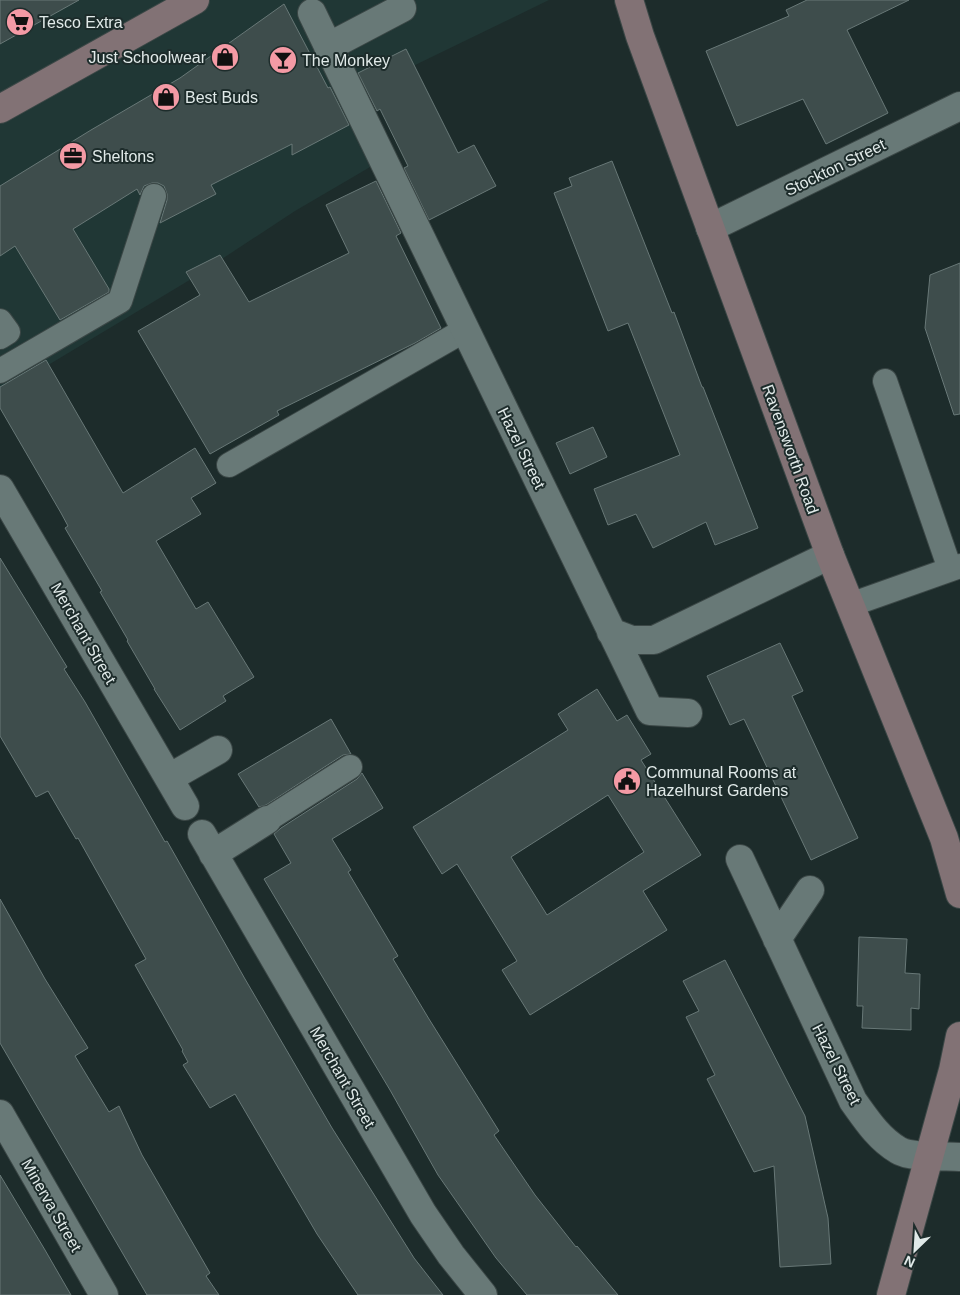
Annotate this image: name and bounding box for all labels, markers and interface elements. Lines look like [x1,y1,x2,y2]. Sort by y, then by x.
supermarket icon: Tesco Extra [5,7,35,37]
place label: Tesco Extra [39,14,123,31]
shop icon: Just Schoolwear [210,42,240,72]
bar icon: The Monkey [268,45,298,75]
place label: Just Schoolwear [89,49,207,66]
place label: The Monkey [302,52,390,69]
shop icon: Best Buds [151,82,181,112]
place label: Best Buds [185,89,258,106]
street label: Stockton Street [782,136,889,199]
office icon: Sheltons [58,141,88,171]
place label: Sheltons [92,148,154,165]
street label: Ravensworth Road [759,382,822,516]
street label: Hazel Street [495,405,549,492]
street label: Merchant Street [48,580,120,687]
place label: Communal Rooms at Hazelhurst Gardens [646,764,797,799]
public building icon: Communal Rooms at Hazelhurst Gardens [612,766,642,796]
street label: Hazel Street [809,1021,864,1108]
street label: Merchant Street [307,1024,379,1131]
street label: Minerva Street [18,1156,85,1255]
north arrow [890,1225,940,1275]
text: N [902,1252,917,1271]

